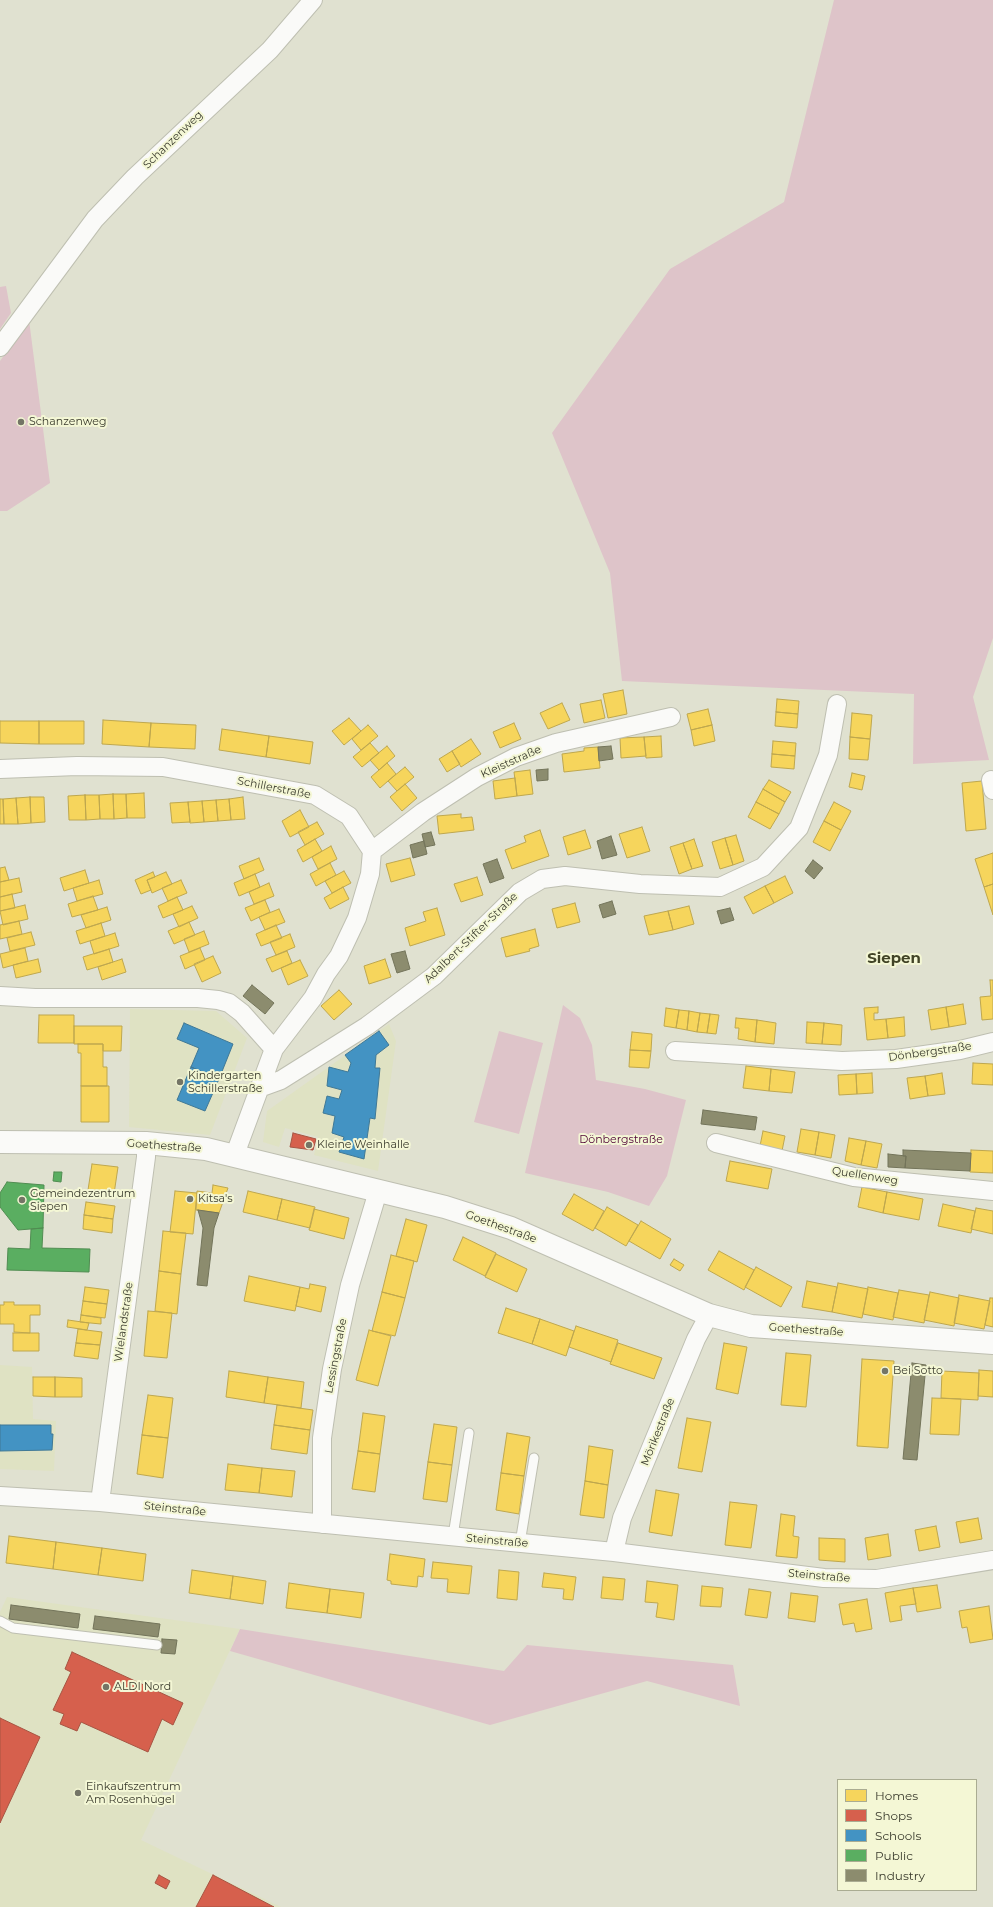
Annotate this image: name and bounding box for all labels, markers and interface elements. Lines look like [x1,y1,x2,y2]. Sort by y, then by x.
street label: Schanzenweg [141,108,205,172]
place label: Schanzenweg [29,415,106,429]
marker: Schanzenweg [16,417,26,427]
street label: Kleiststraße [479,743,543,781]
street label: Schillerstraße [236,774,312,802]
street label: Adalbert-Stifter-Straße [422,890,520,986]
district label: Siepen [867,950,921,968]
street label: Dönbergstraße [888,1040,972,1064]
place label: Kindergarten Schillerstraße [188,1069,262,1095]
marker: Kindergarten Schillerstraße [175,1077,185,1087]
park label: Dönbergstraße [579,1133,663,1147]
street label: Goethestraße [126,1137,202,1155]
place label: Kleine Weinhalle [317,1138,409,1152]
marker: Kleine Weinhalle [304,1140,314,1150]
street label: Quellenweg [831,1164,899,1188]
place label: Gemeindezentrum Siepen [30,1187,135,1213]
place label: Kitsa's [198,1192,233,1206]
marker: Kitsa's [185,1194,195,1204]
marker: Gemeindezentrum Siepen [17,1195,27,1205]
street label: Goethestraße [464,1208,538,1246]
street label: Wielandstraße [112,1281,136,1363]
street label: Lessingstraße [322,1317,350,1395]
street label: Goethestraße [768,1321,844,1339]
place label: Bei Sotto [893,1364,943,1378]
marker: Bei Sotto [880,1366,890,1376]
street label: Mörikestraße [638,1396,678,1468]
street label: Steinstraße [143,1499,207,1519]
street label: Steinstraße [465,1532,529,1550]
street label: Steinstraße [787,1567,851,1585]
place label: ALDI Nord [114,1680,171,1694]
marker: ALDI Nord [101,1682,111,1692]
legend [837,1779,977,1891]
place label: Einkaufszentrum Am Rosenhügel [86,1780,181,1806]
marker: Einkaufszentrum Am Rosenhügel [73,1788,83,1798]
text: Homes [875,1788,918,1803]
text: Shops [875,1808,912,1823]
text: Schools [875,1828,921,1843]
text: Public [875,1848,913,1863]
text: Industry [875,1868,925,1883]

